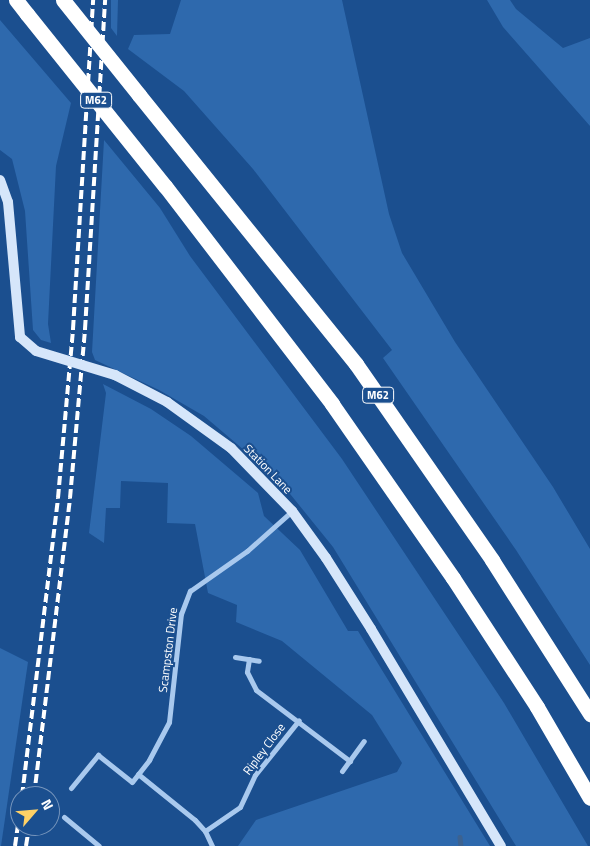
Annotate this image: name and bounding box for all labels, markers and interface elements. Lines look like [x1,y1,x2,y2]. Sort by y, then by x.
road number: M62 [80,92,112,108]
road number: M62 [362,386,394,404]
street label: Station Lane [241,441,295,497]
street label: Scampston Drive [156,607,180,693]
street label: Ripley Close [240,720,288,778]
north arrow [10,786,60,836]
text: N [36,795,59,813]

